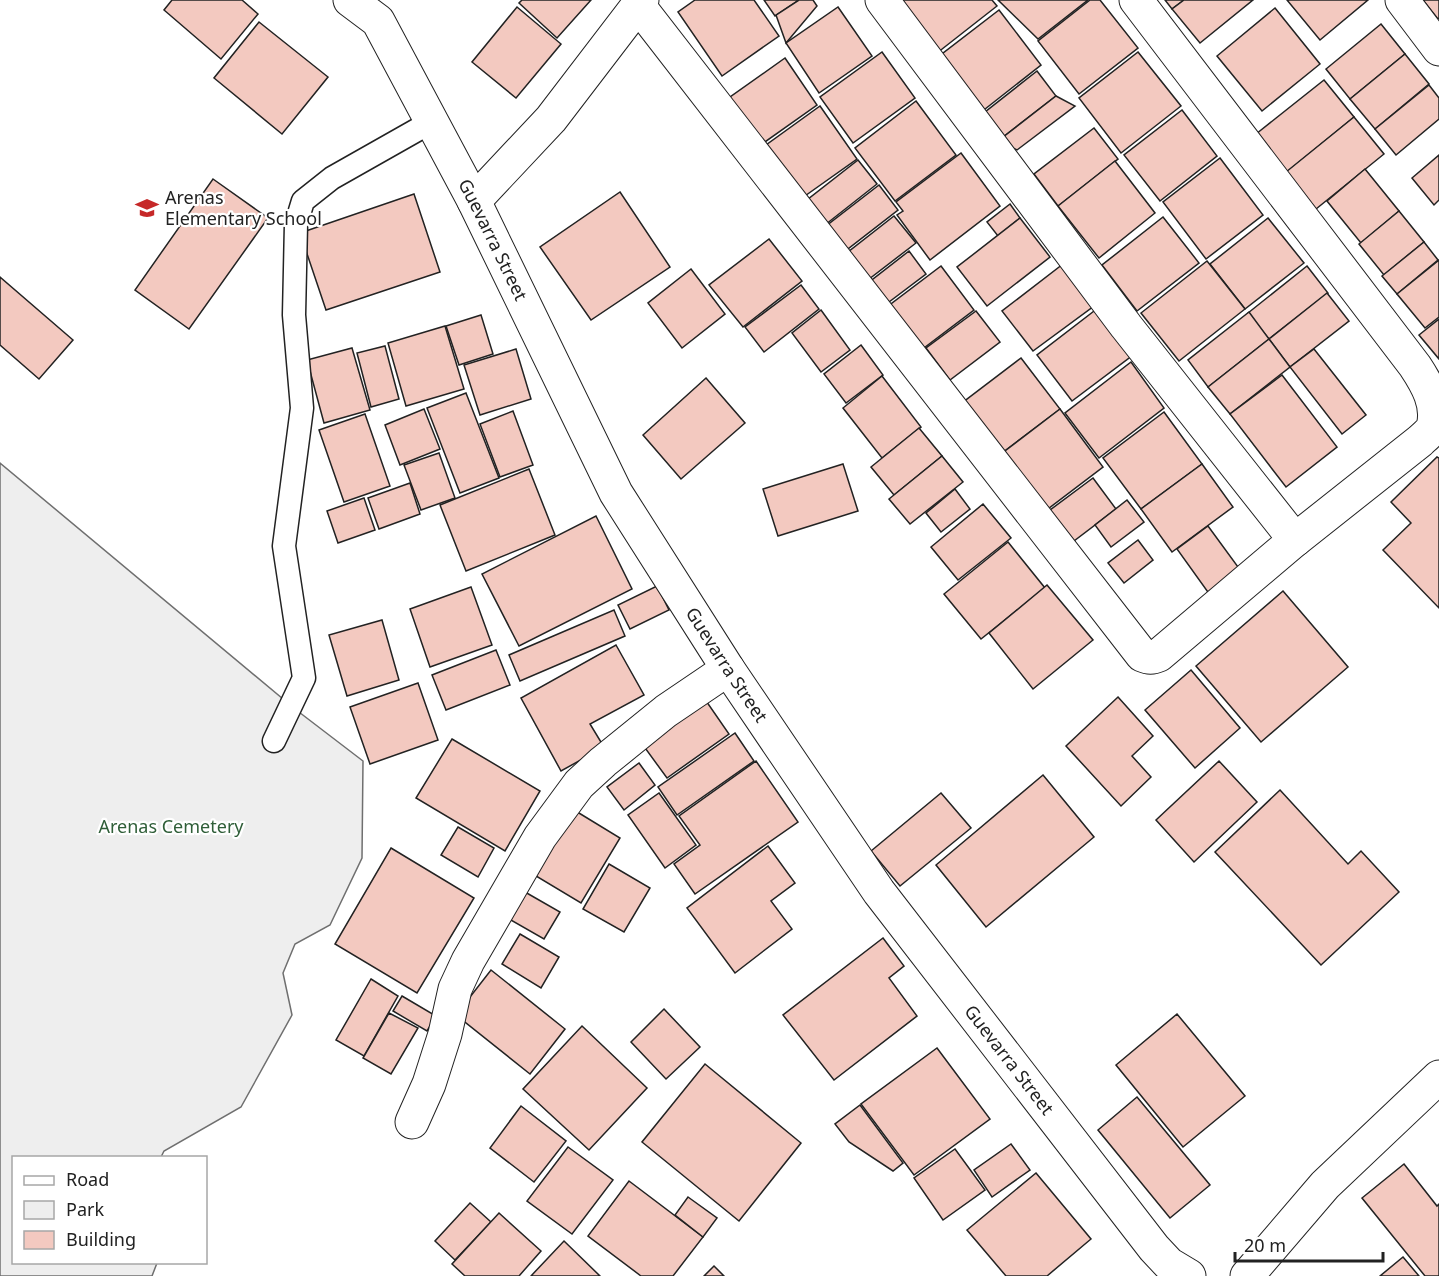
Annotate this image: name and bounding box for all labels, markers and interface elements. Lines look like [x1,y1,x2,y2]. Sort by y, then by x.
street label: Guevarra Street [453,174,534,305]
place label: Arenas Elementary School [165,185,322,230]
school or university icon: Arenas Elementary School [134,195,160,221]
street label: Guevarra Street [681,602,774,727]
park label: Arenas Cemetery [98,814,244,838]
street label: Guevarra Street [960,1000,1060,1120]
legend [12,1156,207,1264]
text: Road [66,1167,109,1191]
text: Park [66,1197,104,1221]
scale bar [1235,1225,1384,1263]
text: Building [66,1227,136,1251]
text: 20 m [1244,1233,1286,1257]

